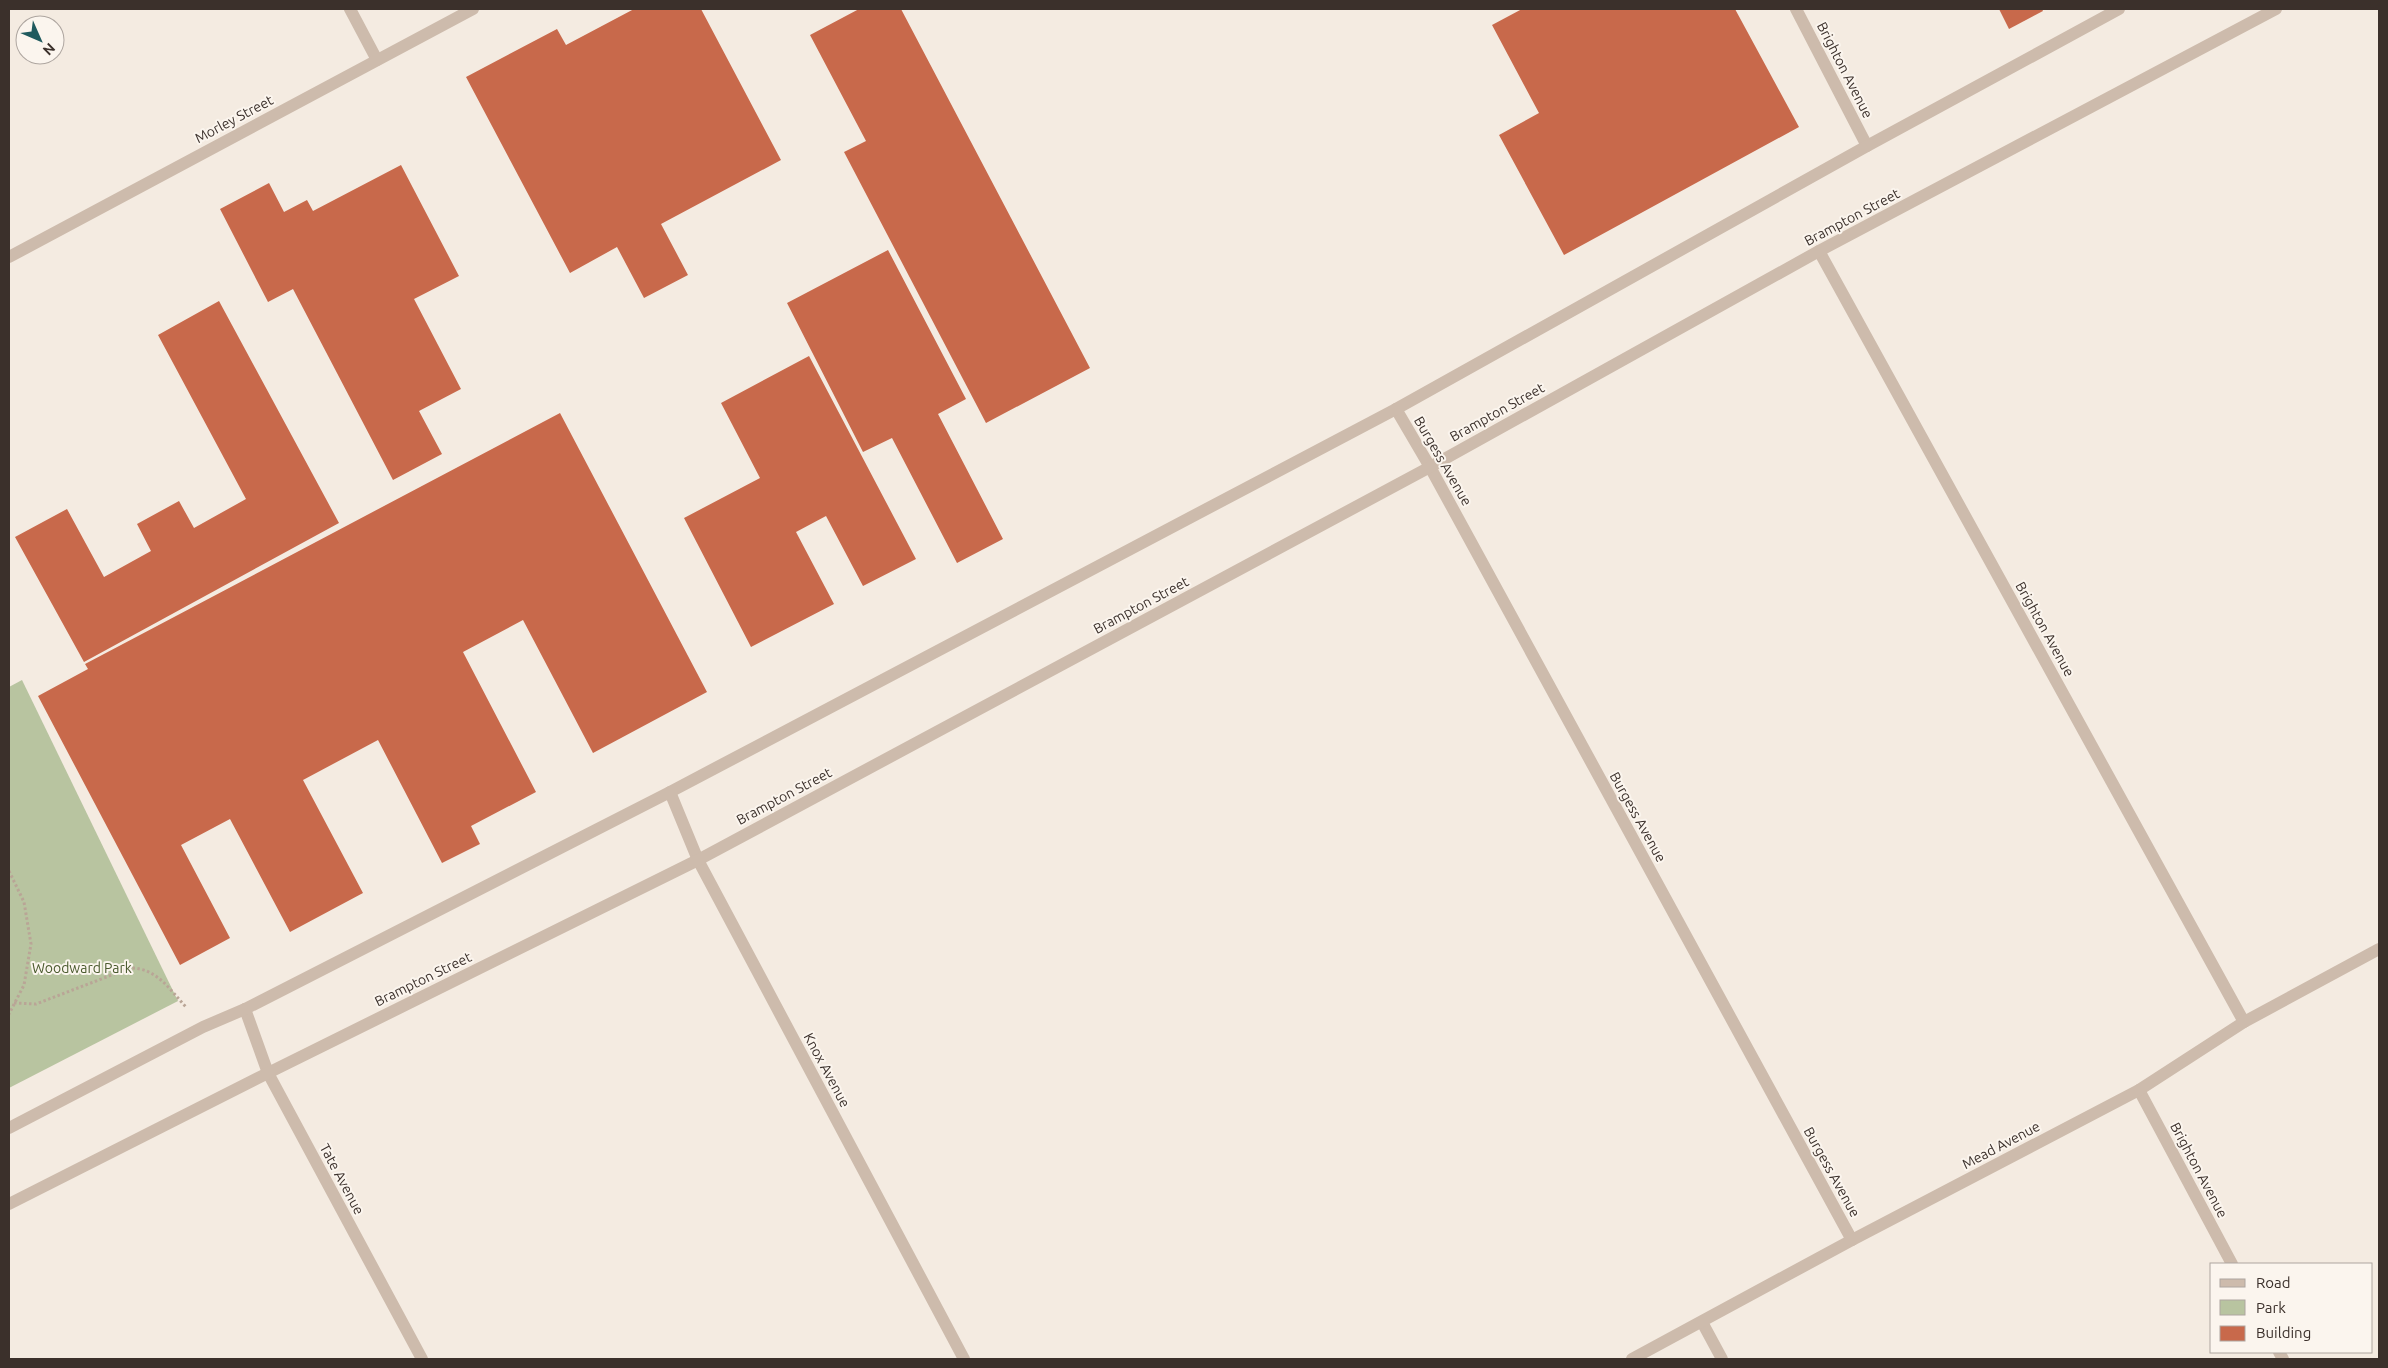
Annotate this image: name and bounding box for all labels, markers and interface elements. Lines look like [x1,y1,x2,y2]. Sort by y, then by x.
north arrow [15,15,65,65]
street label: Brighton Avenue [1814,19,1876,121]
text: N [40,40,59,59]
street label: Morley Street [192,91,276,146]
street label: Brampton Street [1802,185,1903,249]
street label: Brampton Street [1447,379,1547,445]
street label: Burgess Avenue [1411,413,1475,509]
street label: Brampton Street [1091,573,1192,637]
street label: Brighton Avenue [2012,579,2078,679]
street label: Brampton Street [734,764,835,828]
street label: Burgess Avenue [1607,769,1669,865]
street label: Brampton Street [372,948,474,1009]
park label: Woodward Park [32,960,132,976]
street label: Knox Avenue [801,1030,853,1110]
street label: Mead Avenue [1959,1118,2043,1172]
street label: Brighton Avenue [2167,1120,2231,1220]
street label: Burgess Avenue [1801,1124,1863,1220]
street label: Tate Avenue [317,1141,367,1217]
legend [2210,1263,2373,1353]
text: Road [2256,1274,2291,1291]
text: Park [2256,1299,2286,1316]
text: Building [2256,1324,2311,1341]

